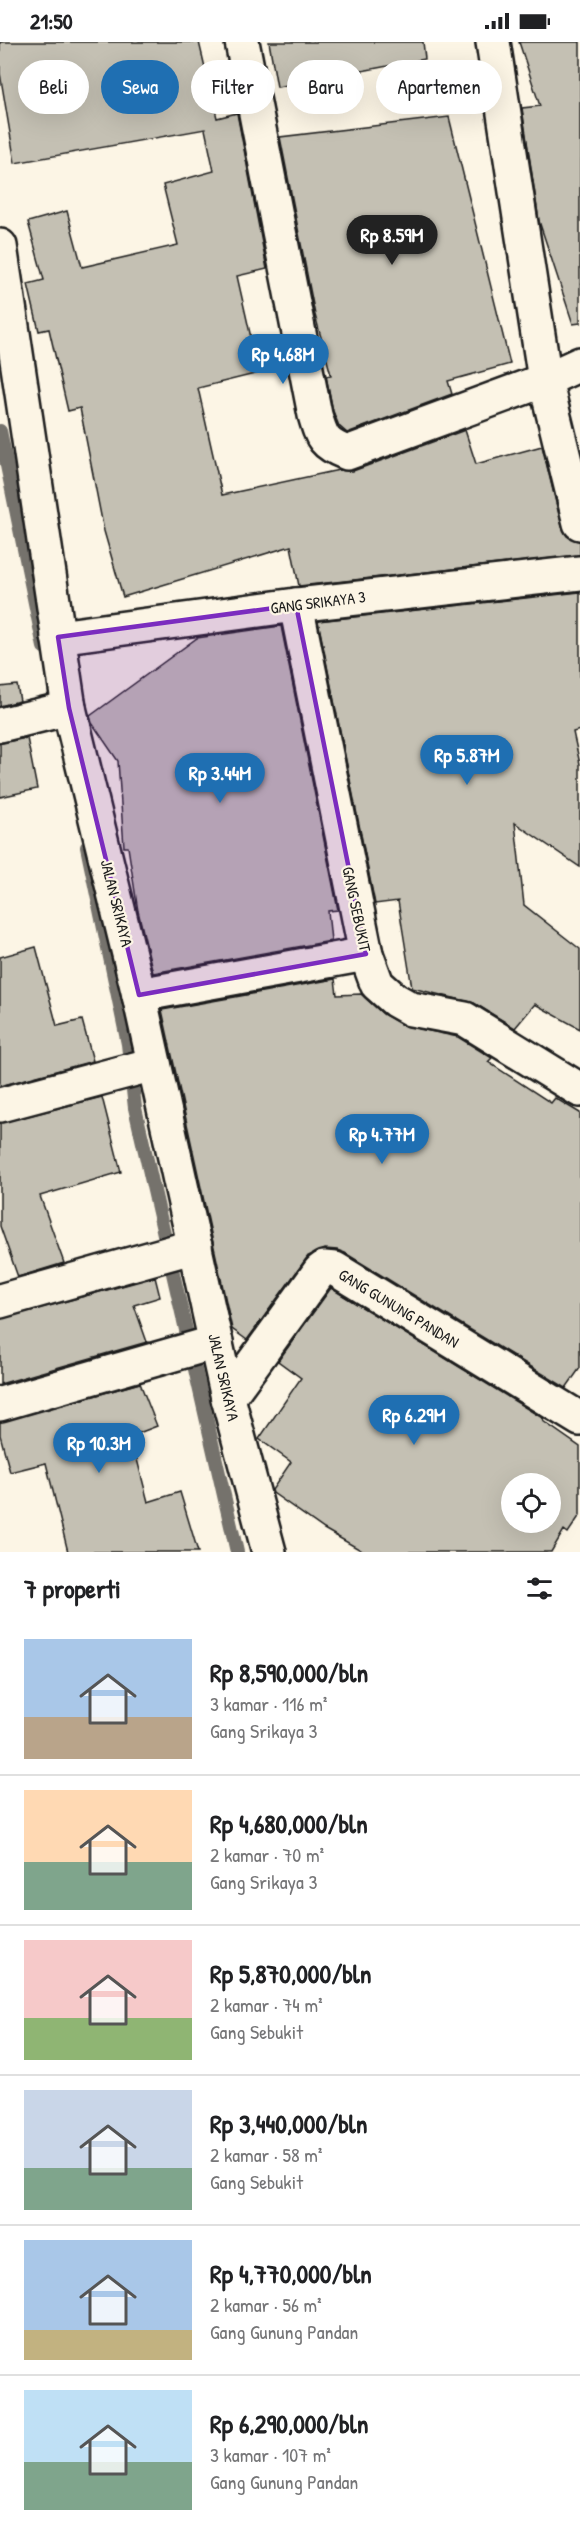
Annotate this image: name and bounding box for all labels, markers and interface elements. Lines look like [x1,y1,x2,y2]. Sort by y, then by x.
text: 21:50 [30,6,73,36]
chip: Beli [18,60,89,114]
chip: Sewa [101,60,179,114]
chip: Filter [191,60,275,114]
chip: Baru [287,60,364,114]
chip: Apartemen [376,60,502,114]
pin: Rp 8.59M [330,215,454,266]
text: Rp 8.59M [361,221,423,248]
pin: Rp 4.68M [221,334,345,385]
text: Rp 4.68M [252,340,314,367]
street label: GANG SRIKAYA 3 [269,585,367,619]
pin: Rp 5.87M [405,735,529,786]
text: Rp 5.87M [434,741,500,768]
pin: Rp 3.44M [158,753,282,804]
text: Rp 3.44M [189,759,251,786]
street label: JALAN SRIKAYA [96,857,138,949]
street label: GANG SEBUKIT [337,864,377,954]
pin: Rp 4.77M [320,1114,444,1165]
text: Rp 4.77M [349,1120,415,1147]
street label: GANG GUNUNG PANDAN [335,1263,463,1353]
street label: JALAN SRIKAYA [203,1331,245,1423]
pin: Rp 6.29M [352,1395,476,1446]
text: Rp 6.29M [382,1401,446,1428]
pin: Rp 10.3M [37,1423,161,1474]
text: Rp 10.3M [67,1429,131,1456]
map controls [501,1473,561,1533]
button: locate [501,1473,561,1533]
text: 7 properti [24,1571,121,1606]
icon: filters [523,1572,556,1605]
text: Rp 8,590,000/bln [210,1655,368,1690]
icon: home [72,1663,144,1735]
text: 3 kamar · 116 m² [210,1690,327,1717]
text: Gang Srikaya 3 [210,1717,317,1744]
text: Rp 4,680,000/bln [210,1806,368,1841]
icon: home [72,1814,144,1886]
text: 2 kamar · 70 m² [210,1841,324,1868]
text: Gang Srikaya 3 [210,1868,317,1895]
text: Rp 5,870,000/bln [210,1956,372,1991]
icon: home [72,1964,144,2036]
text: 2 kamar · 74 m² [210,1991,323,2018]
text: Gang Sebukit [210,2018,303,2045]
text: Rp 3,440,000/bln [210,2106,368,2141]
icon: home [72,2114,144,2186]
text: 2 kamar · 58 m² [210,2141,322,2168]
text: Gang Sebukit [210,2168,303,2195]
text: Rp 4,770,000/bln [210,2256,372,2291]
icon: home [72,2264,144,2336]
text: 2 kamar · 56 m² [210,2291,322,2318]
text: Gang Gunung Pandan [210,2318,358,2345]
text: Rp 6,290,000/bln [210,2406,368,2441]
icon: home [72,2414,144,2486]
text: 3 kamar · 107 m² [210,2441,331,2468]
text: Gang Gunung Pandan [210,2468,358,2495]

